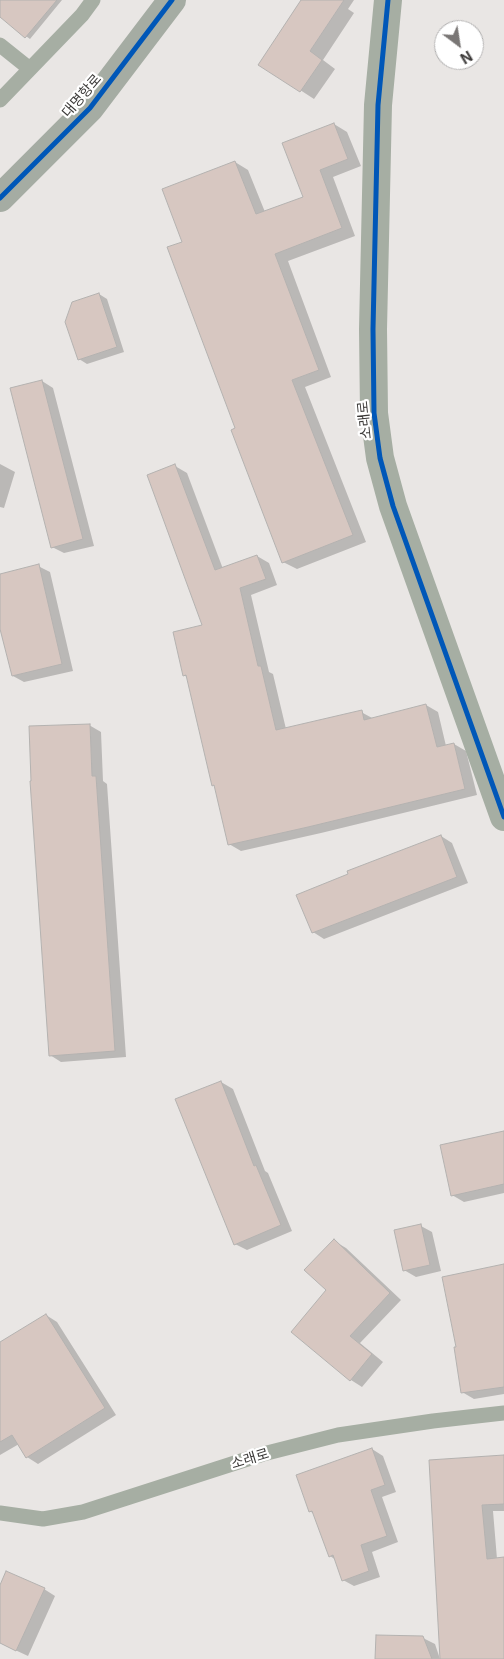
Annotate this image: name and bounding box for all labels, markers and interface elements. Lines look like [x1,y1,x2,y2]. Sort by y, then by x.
north arrow [434,20,484,70]
text: N [458,47,475,67]
street label: 대명항로 [59,71,105,121]
street label: 소래로 [355,400,375,440]
street label: 소래로 [229,1445,271,1473]

